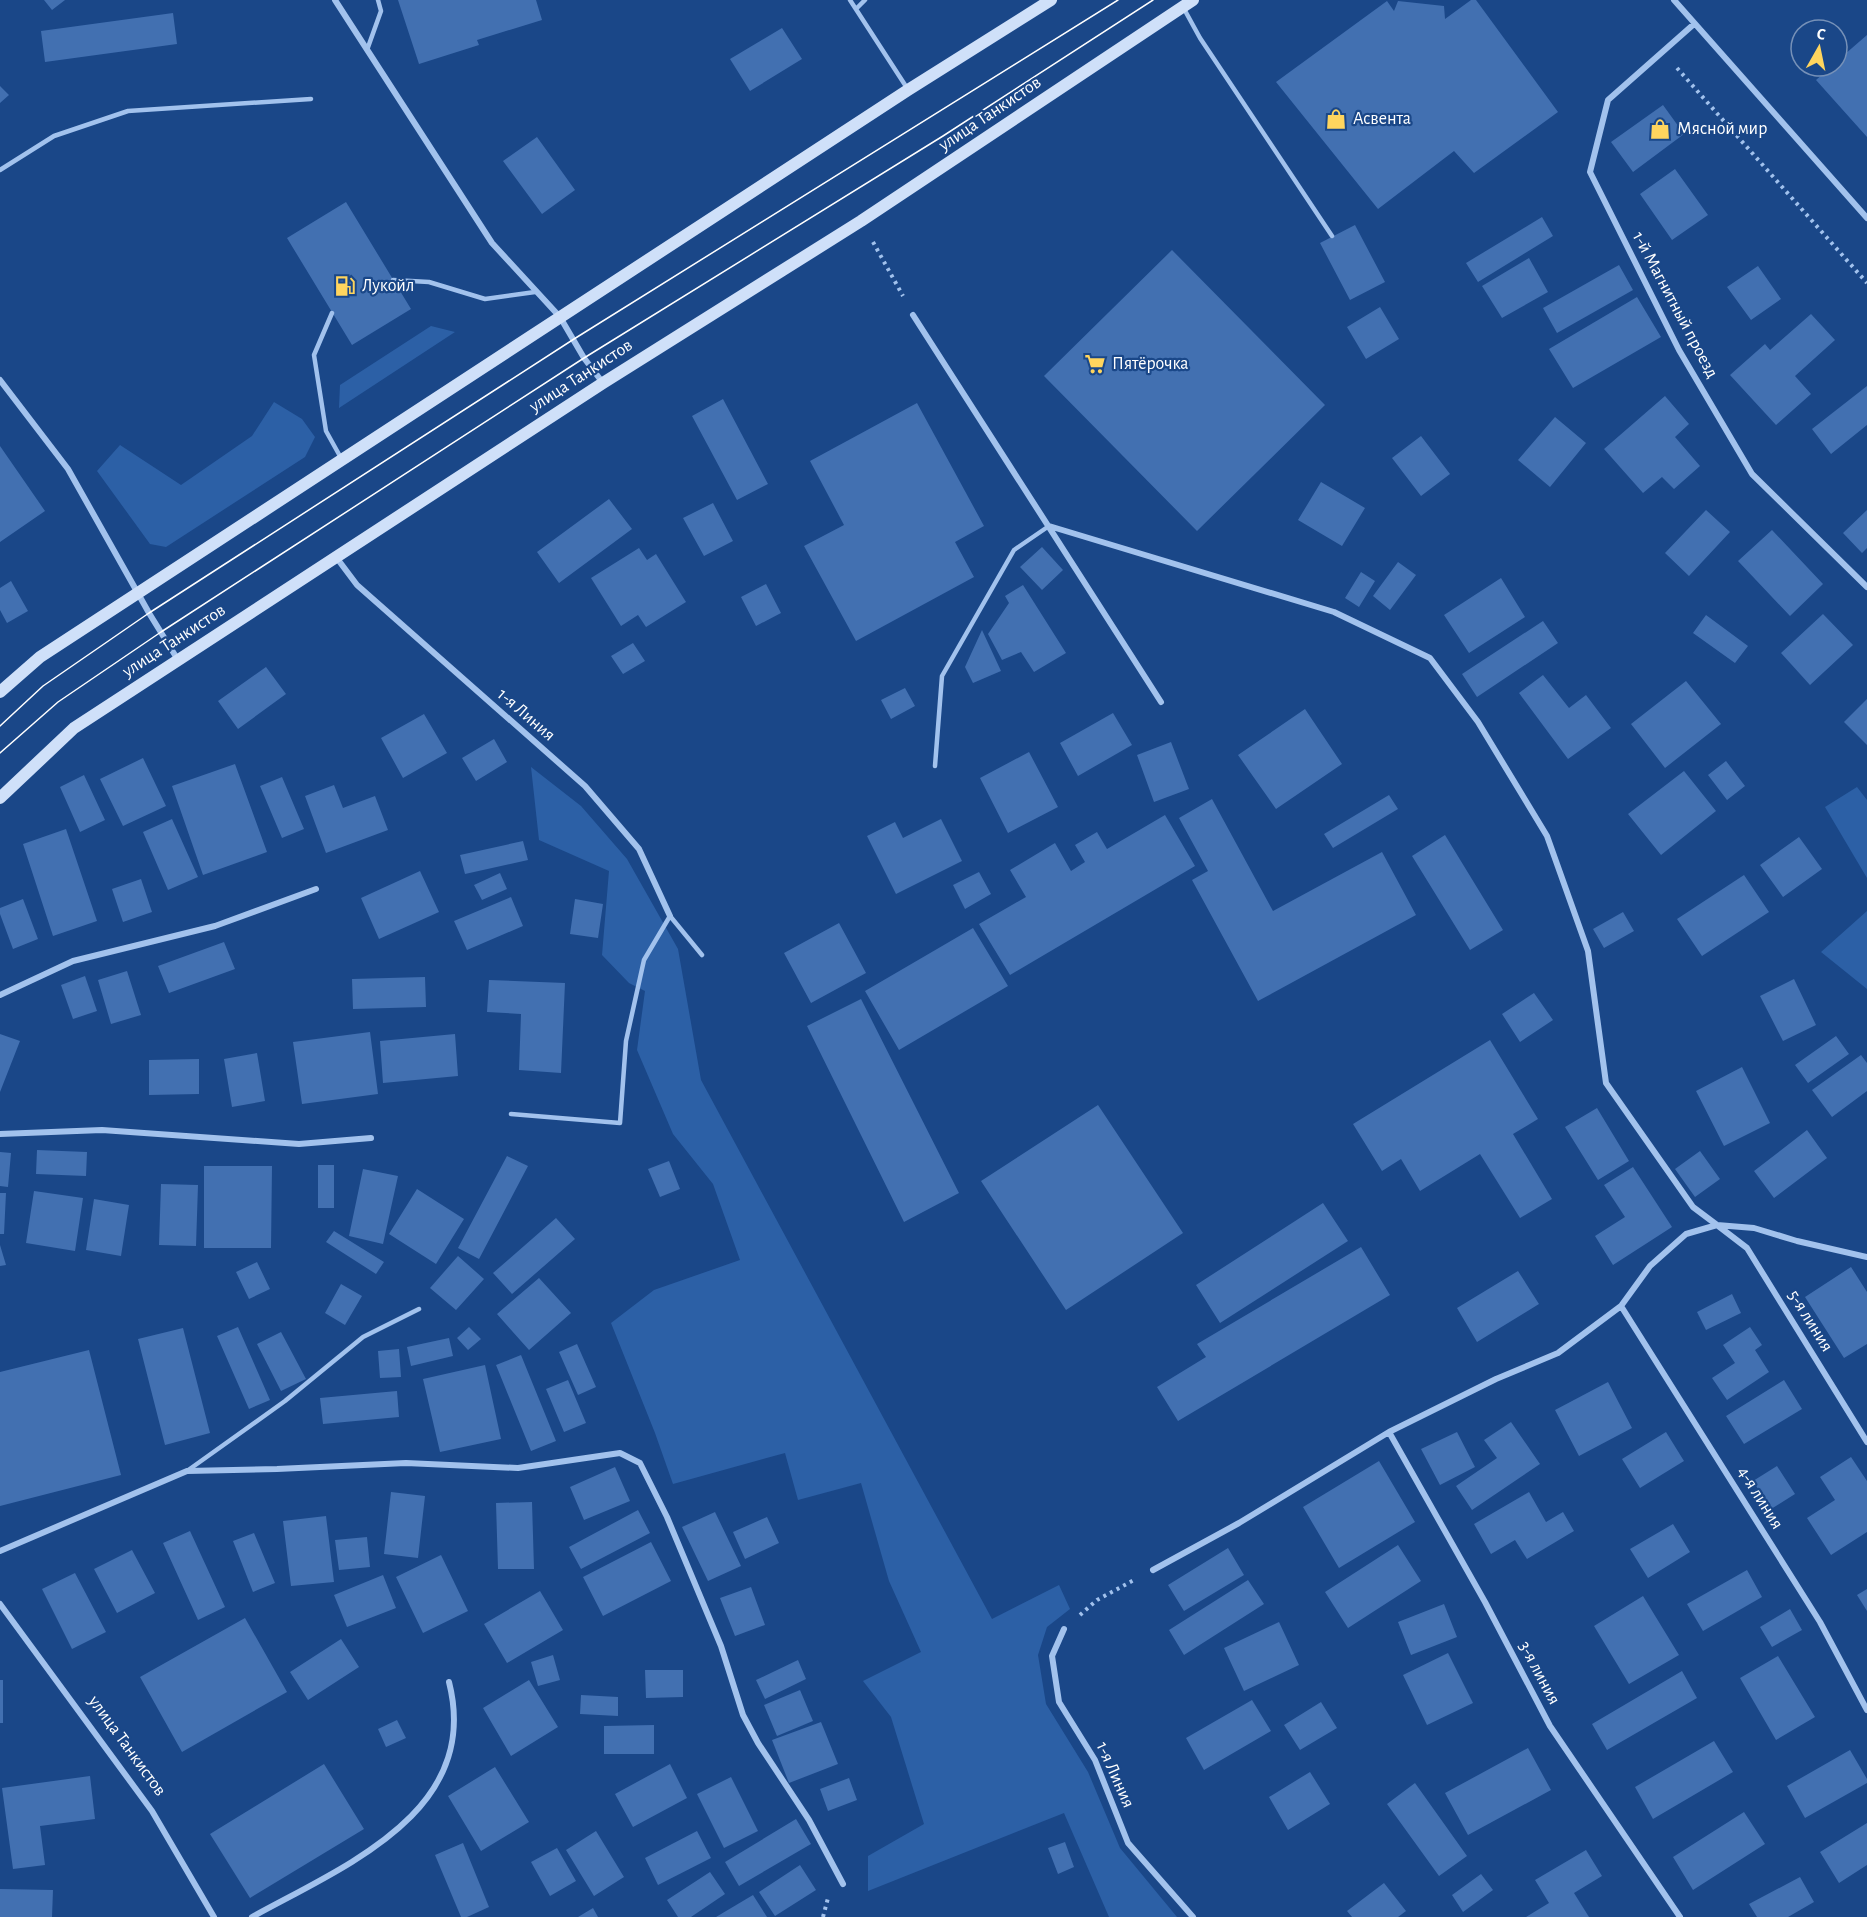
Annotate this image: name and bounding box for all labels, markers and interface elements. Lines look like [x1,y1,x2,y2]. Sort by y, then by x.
north arrow [1789,18,1849,78]
text: С [1816,26,1827,43]
street label: улица Танкистов [935,73,1044,155]
shop icon: Асвента [1324,107,1348,131]
place label: Асвента [1353,110,1411,128]
shop icon: Мясной мир [1648,117,1672,141]
place label: Мясной мир [1677,120,1767,138]
street label: 1-й Магнитный проезд [1629,229,1721,381]
fuel station icon: Лукойл [333,274,357,298]
place label: Лукойл [362,277,414,295]
street label: улица Танкистов [525,336,636,416]
supermarket icon: Пятёрочка [1083,352,1107,376]
place label: Пятёрочка [1112,355,1189,373]
street label: улица Танкистов [118,601,229,681]
street label: 1-я Линия [494,685,558,745]
street label: 5-я линия [1784,1287,1836,1355]
street label: 4-я линия [1734,1463,1786,1533]
street label: 3-я линия [1515,1638,1563,1708]
street label: улица Танкистов [84,1692,169,1799]
street label: 1-я Линия [1093,1739,1137,1811]

